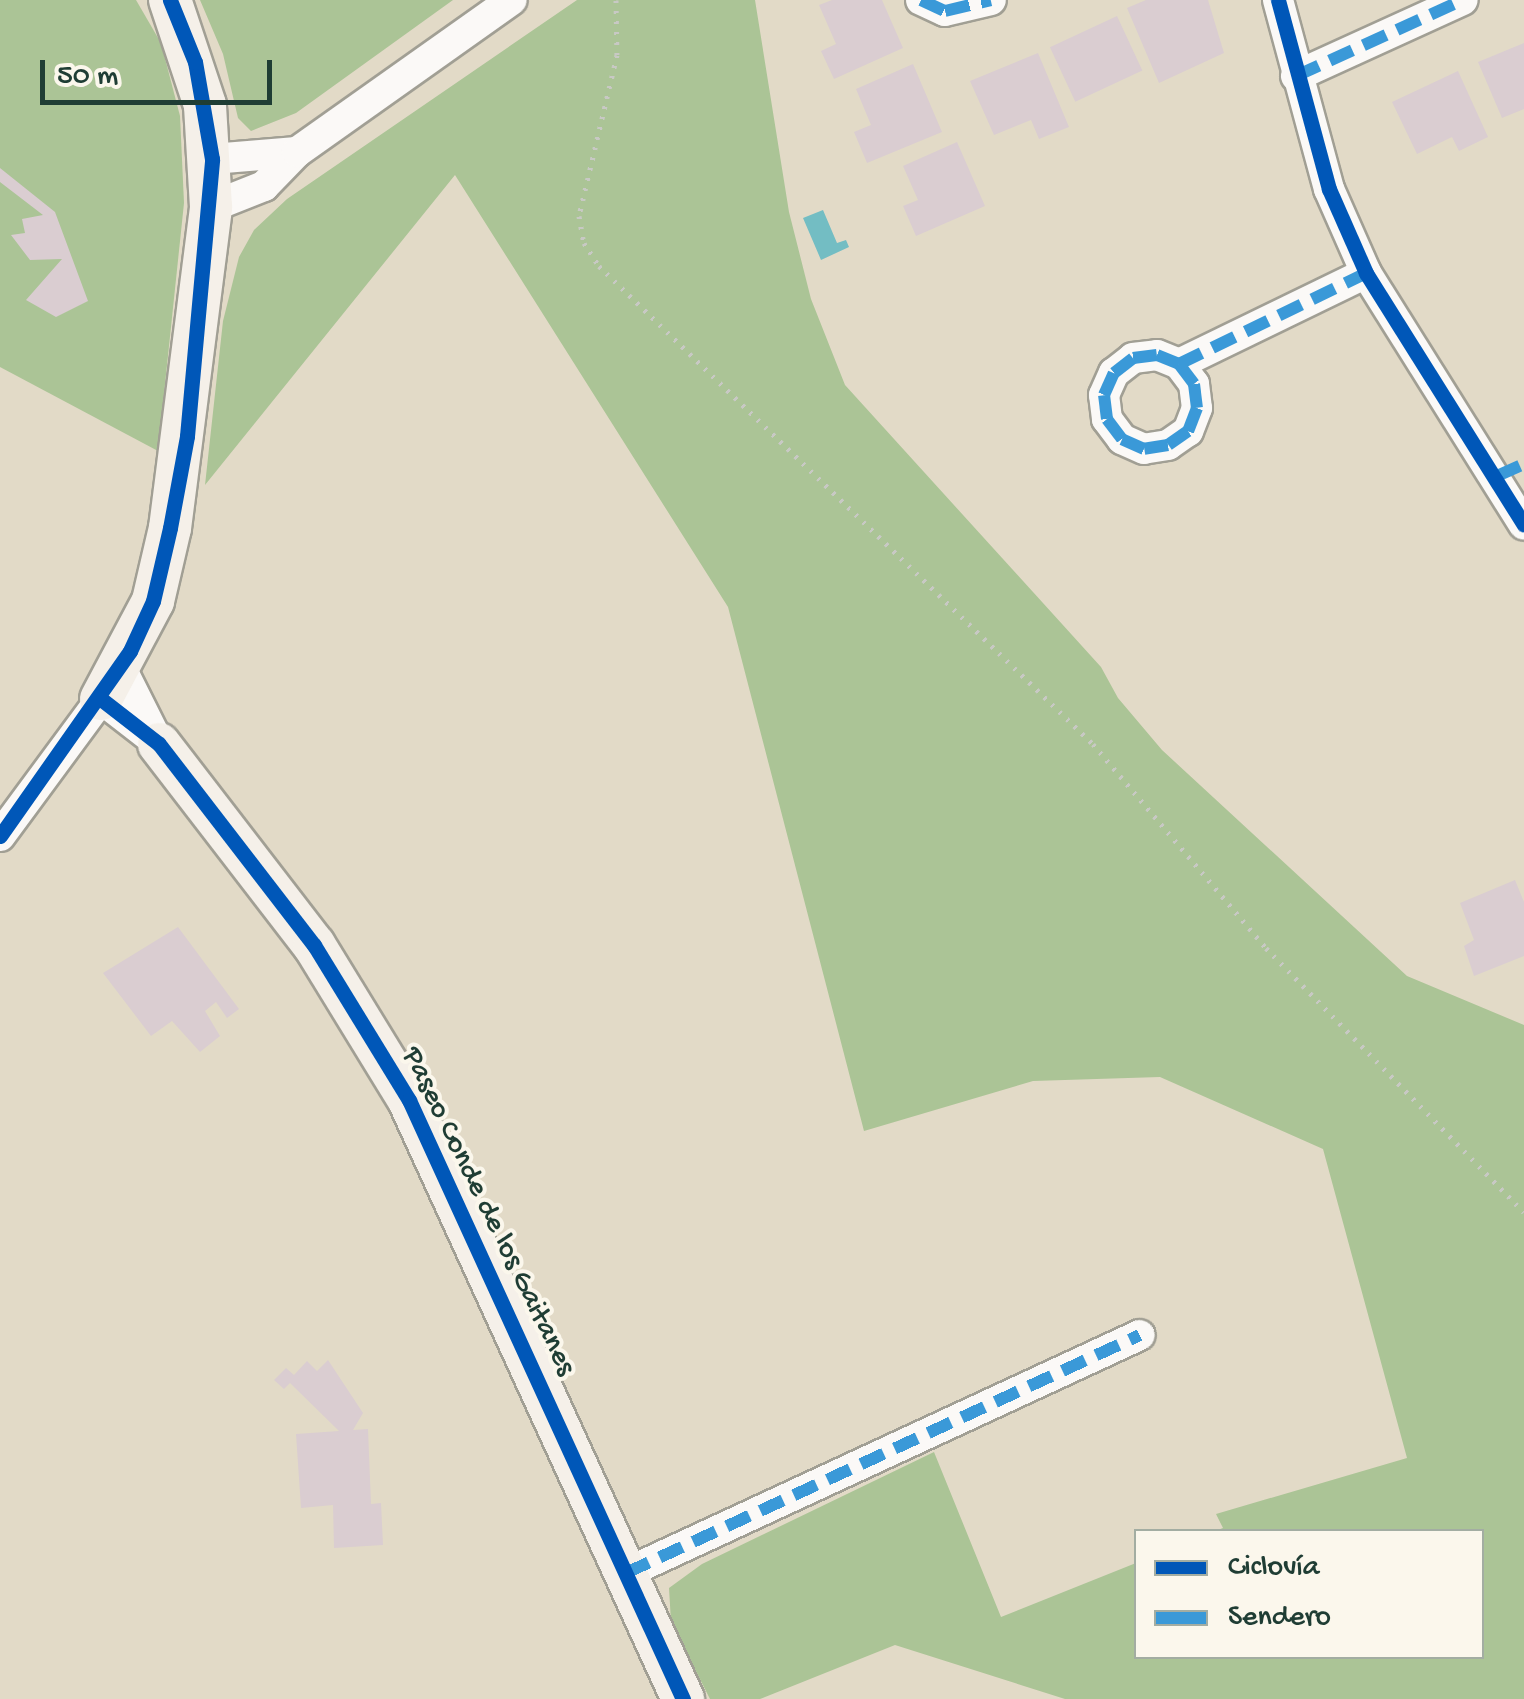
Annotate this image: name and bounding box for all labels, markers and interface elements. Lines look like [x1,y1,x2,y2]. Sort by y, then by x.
scale bar [45,40,278,102]
text: 50 m [57,60,118,95]
street label: Paseo Conde de los Gaitanes [392,1042,582,1382]
legend [1134,1529,1484,1659]
text: Ciclovía [1228,1551,1320,1586]
text: Sendero [1228,1601,1331,1636]

